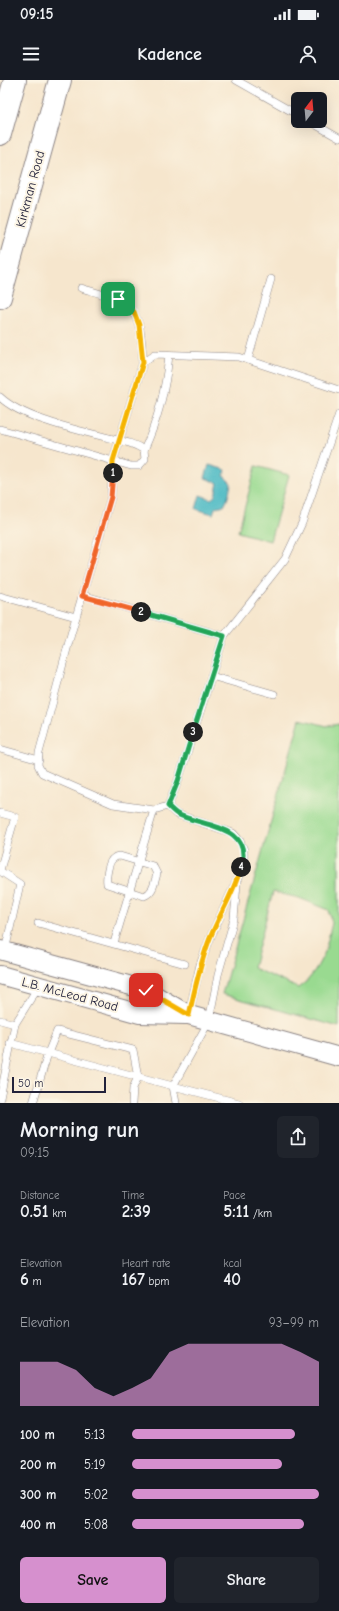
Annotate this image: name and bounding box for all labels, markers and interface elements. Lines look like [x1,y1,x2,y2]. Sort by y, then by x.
text: 09:15 [20,5,53,23]
icon: menu [20,43,42,65]
icon: person [297,43,319,65]
text: Kadence [137,44,202,65]
north arrow [291,92,327,128]
map controls [291,92,327,128]
street label: Kirkman Road [13,149,47,229]
pin [101,282,135,316]
icon: arrive [107,288,129,310]
pin: 1 [103,463,123,483]
text: 1 [111,466,115,479]
pin: 2 [131,602,151,622]
text: 2 [138,605,144,618]
pin: 3 [183,722,203,742]
text: 3 [190,725,196,738]
pin: 4 [231,857,251,877]
text: 4 [238,860,244,873]
pin [129,973,163,1007]
street label: L.B. McLeod Road [20,974,120,1014]
icon: check [135,979,157,1001]
scale bar [12,1075,106,1094]
text: 50 m [18,1077,43,1090]
button: share [277,1116,319,1158]
text: Morning run [20,1117,139,1143]
text: 09:15 [20,1145,49,1160]
text: Distance [20,1189,59,1202]
text: Time [122,1189,145,1202]
text: Pace [223,1189,246,1202]
text: 0.51 [20,1202,49,1221]
text: 2:39 [122,1202,151,1221]
text: 5:11 [223,1202,249,1221]
text: km [49,1207,67,1220]
text: /km [249,1207,272,1220]
text: Elevation [20,1257,62,1270]
text: Heart rate [122,1257,170,1270]
text: kcal [223,1257,242,1270]
text: 6 [20,1270,29,1289]
text: 167 [122,1270,145,1289]
text: 40 [223,1270,241,1289]
text: m [29,1275,42,1288]
text: bpm [145,1275,169,1288]
text: Elevation [20,1315,70,1330]
text: 93–99 m [269,1315,319,1330]
text: 100 m [20,1427,55,1442]
text: 5:13 [84,1427,105,1442]
text: 200 m [20,1457,56,1472]
text: 5:19 [84,1457,105,1472]
text: 300 m [20,1487,56,1502]
text: 5:02 [84,1487,108,1502]
text: 400 m [20,1517,56,1532]
text: 5:08 [84,1517,108,1532]
button: Save [20,1557,166,1603]
button: Share [174,1557,319,1603]

